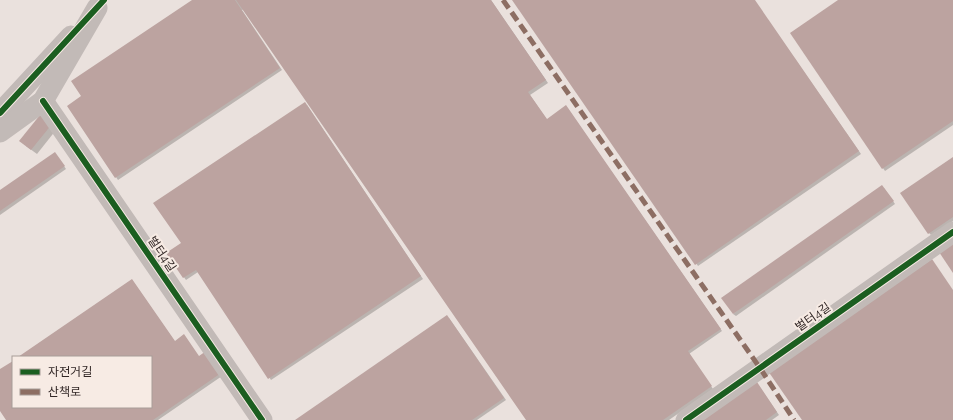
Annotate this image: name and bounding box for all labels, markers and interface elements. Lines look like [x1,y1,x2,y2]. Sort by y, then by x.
street label: 벌터4길 [145,234,179,274]
street label: 벌터4길 [793,300,833,334]
legend [12,356,152,408]
text: 자전거길 [48,365,92,379]
text: 산책로 [48,385,81,399]

